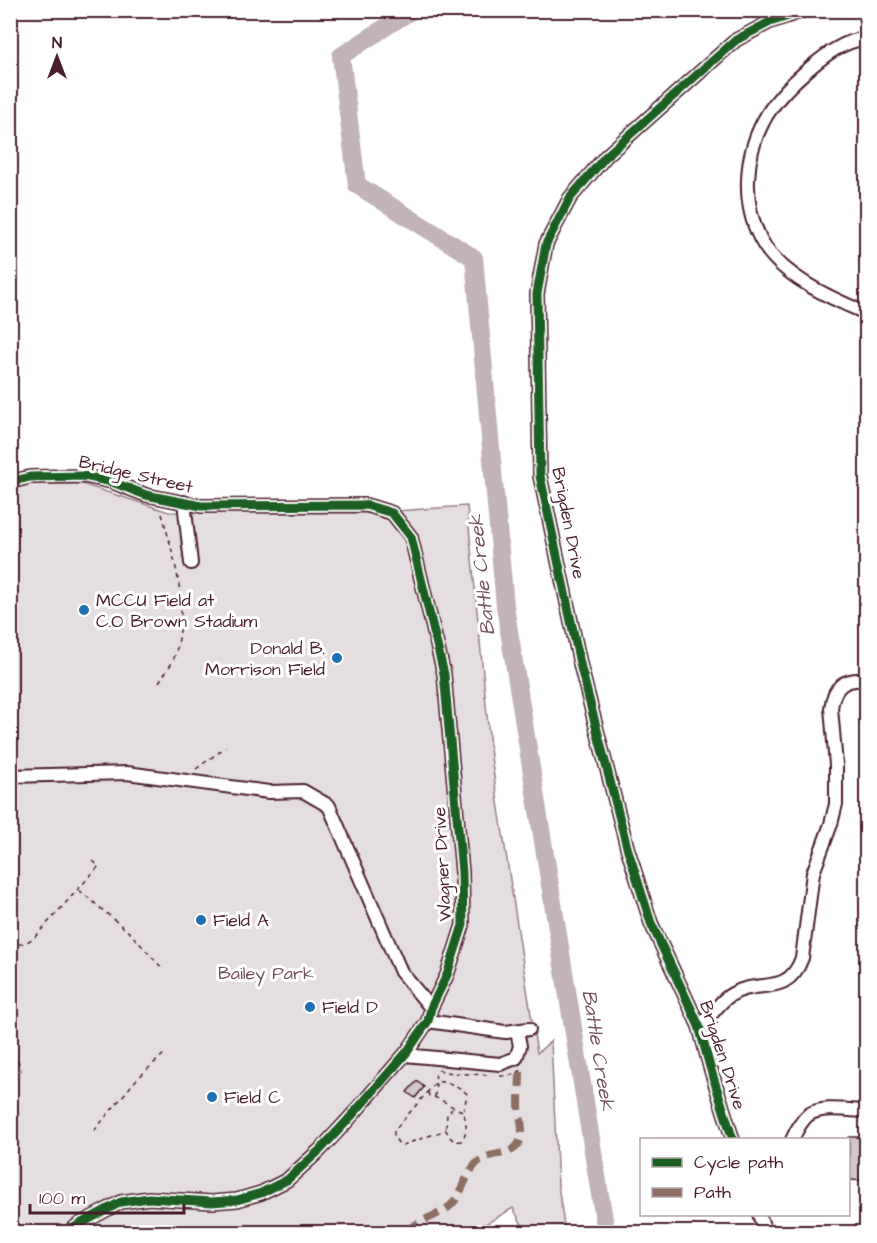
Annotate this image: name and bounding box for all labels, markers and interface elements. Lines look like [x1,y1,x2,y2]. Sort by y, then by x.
north arrow [27,27,87,87]
text: N [52,32,62,54]
street label: Bridge Street [76,449,196,501]
street label: Brigden Drive [544,465,592,582]
water label: Battle Creek [462,512,502,637]
place label: MCCU Field at C.O Brown Stadium [96,588,257,634]
marker: MCCU Field at C.O Brown Stadium [77,603,91,617]
place label: Donald B. Morrison Field [205,636,325,682]
marker: Donald B. Morrison Field [330,651,344,665]
street label: Wagner Drive [427,806,459,922]
place label: Field A [213,908,269,933]
marker: Field A [194,913,208,927]
park label: Bailey Park [218,961,314,987]
water label: Battle Creek [575,988,621,1113]
place label: Field D [322,995,378,1020]
street label: Brigden Drive [692,997,752,1113]
marker: Field D [303,1000,317,1014]
place label: Field C [224,1085,281,1110]
marker: Field C [205,1090,219,1104]
legend [640,1138,850,1216]
text: Cycle path [694,1150,783,1176]
scale bar [30,1177,184,1215]
text: Path [694,1180,731,1205]
text: 100 m [39,1186,85,1211]

